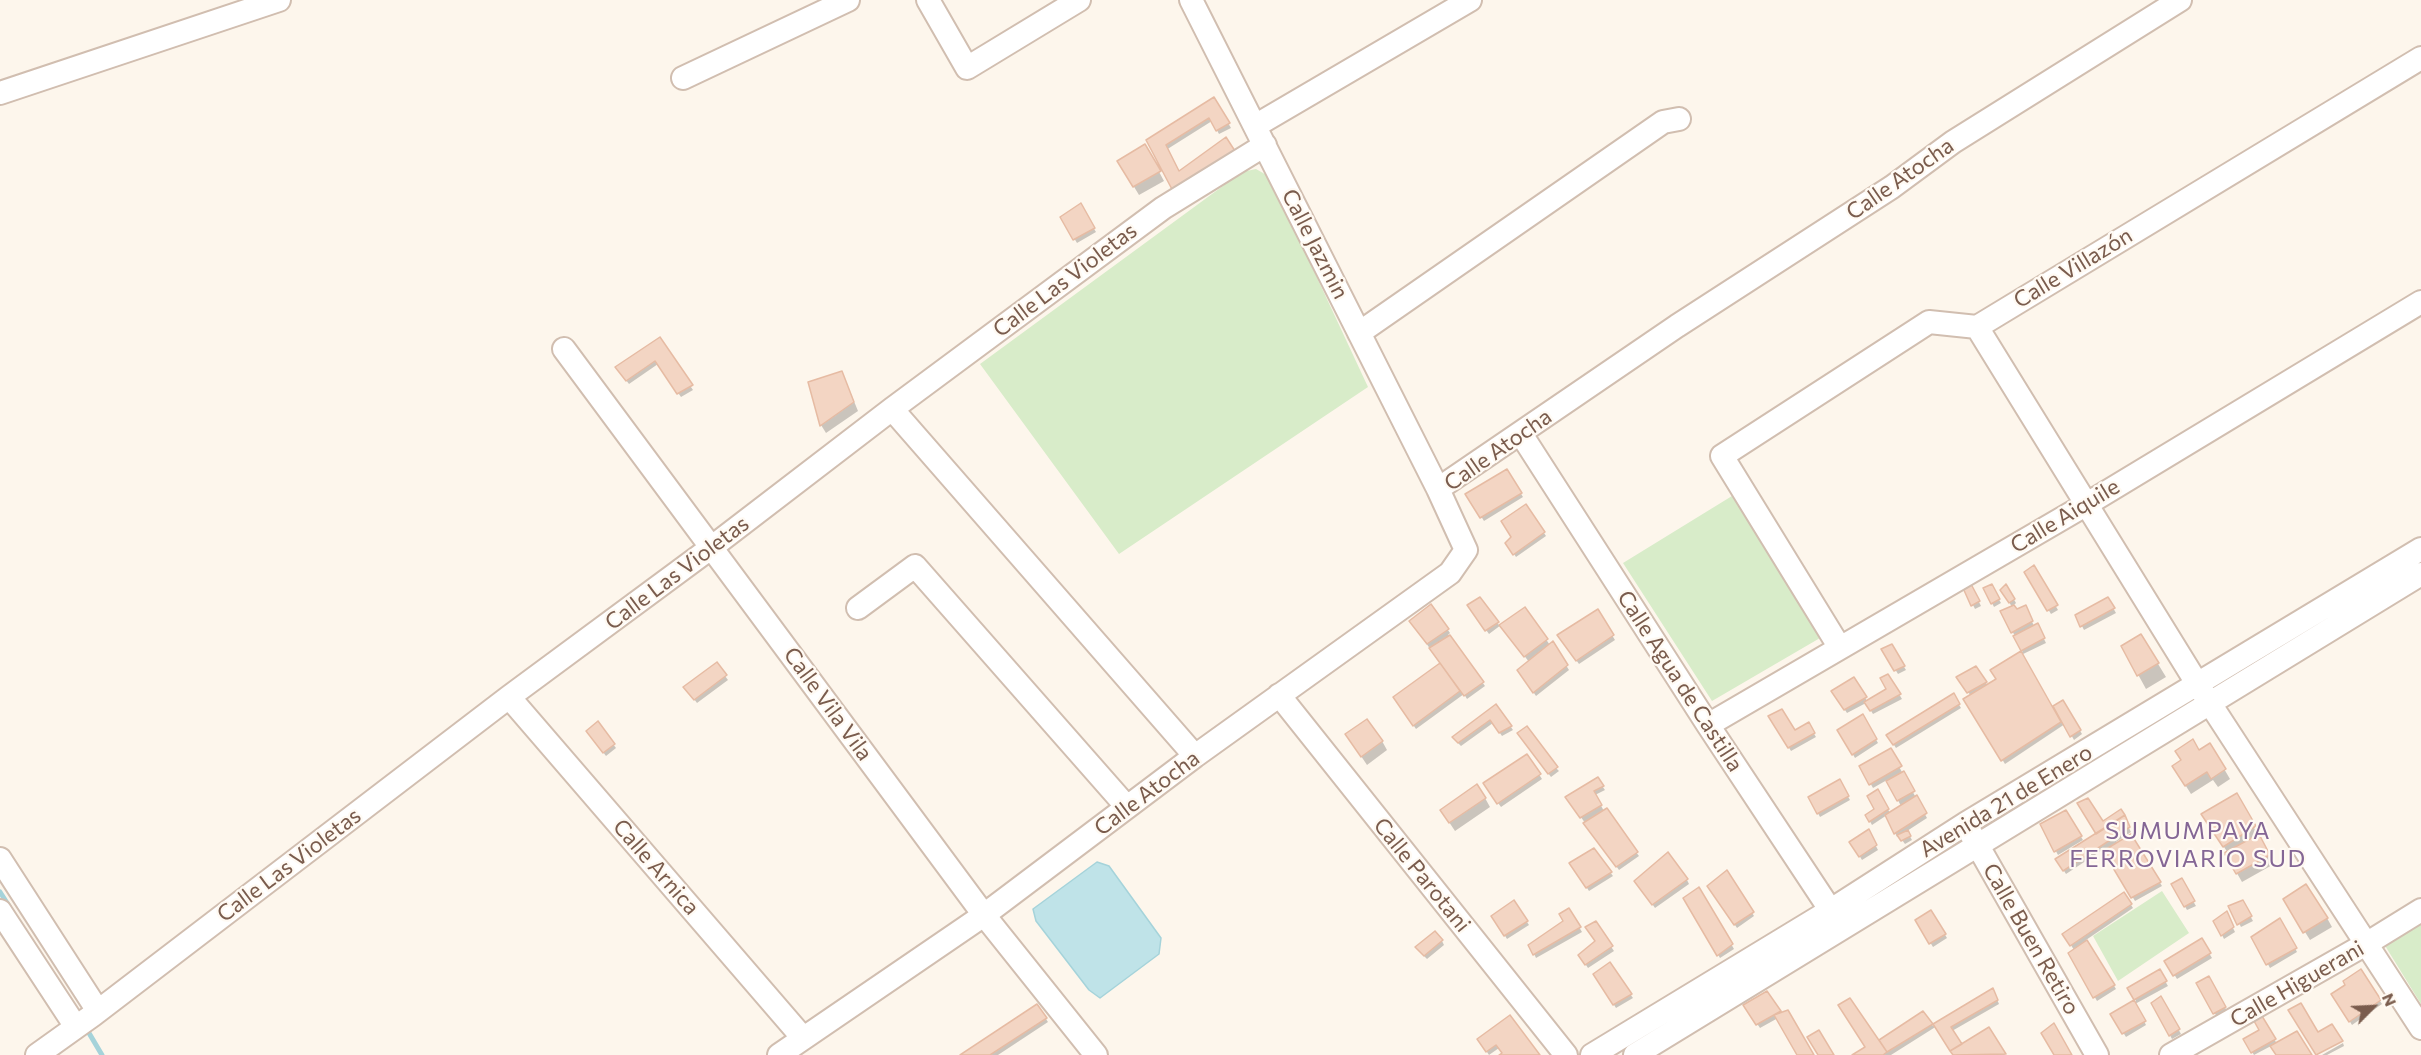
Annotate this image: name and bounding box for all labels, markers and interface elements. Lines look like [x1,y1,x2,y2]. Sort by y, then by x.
street label: Calle Atocha [1841,132,1959,226]
street label: Calle Jazmin [1276,185,1354,303]
street label: Calle Las Violetas [988,217,1142,343]
street label: Calle Villazón [2009,222,2137,314]
street label: Calle Atocha [1439,403,1557,497]
street label: Calle Aiquile [2006,473,2124,559]
street label: Calle Las Violetas [600,510,754,636]
street label: Calle Agua de Castilla [1612,586,1748,776]
street label: Calle Vila Vila [778,642,878,766]
street label: Avenida 21 de Enero [1915,739,2097,863]
street label: Calle Atocha [1089,745,1205,841]
street label: Calle Las Violetas [212,802,366,928]
street label: Calle Parotani [1368,813,1476,937]
street label: Calle Arnica [607,814,705,920]
district label: SUMUMPAYA FERROVIARIO SUD [2069,817,2307,873]
street label: Calle Buen Retiro [1977,859,2085,1019]
street label: Calle Higuerani [2226,935,2368,1033]
north arrow [2343,977,2403,1037]
text: N [2379,990,2401,1009]

